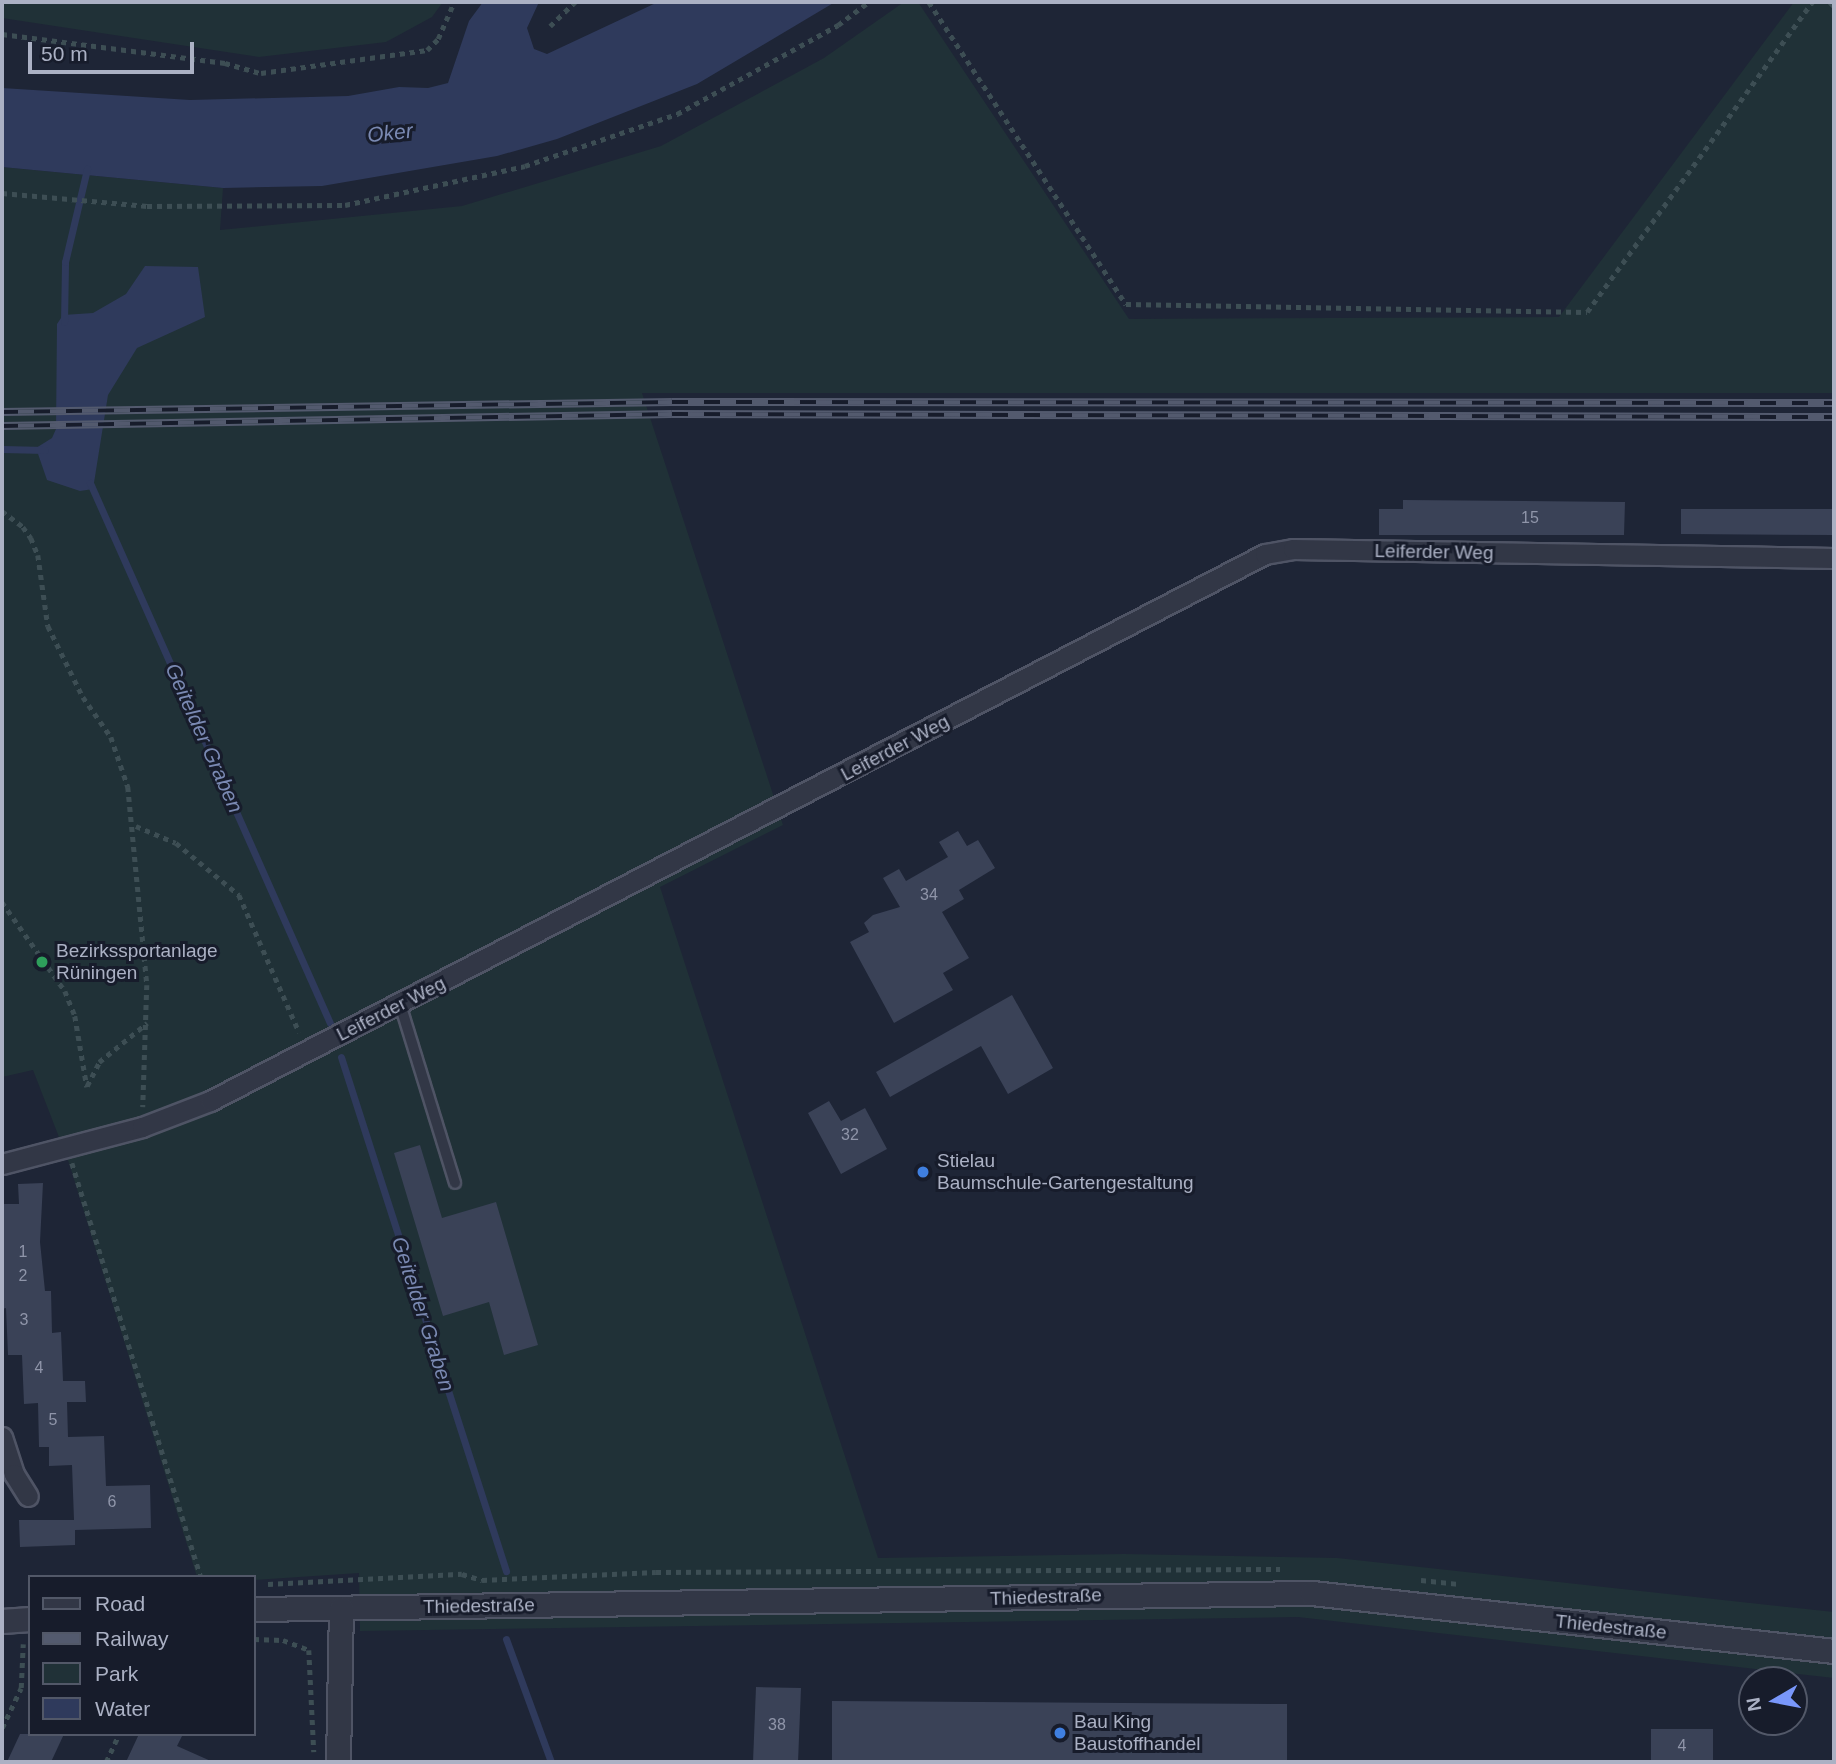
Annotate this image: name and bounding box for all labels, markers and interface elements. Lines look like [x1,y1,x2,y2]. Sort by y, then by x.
scale bar [32,28,198,72]
text: 50 m [41,42,88,65]
water label: Oker [366,118,414,148]
house number: 15 [1521,508,1539,528]
street label: Leiferder Weg [1374,540,1494,564]
water label: Geitelder Graben [160,659,248,817]
street label: Leiferder Weg [837,710,953,786]
house number: 34 [920,885,938,905]
place label: Bezirkssportanlage Rüningen [56,940,218,984]
marker: Bezirkssportanlage Rüningen [34,954,50,970]
street label: Leiferder Weg [333,972,449,1046]
house number: 32 [841,1125,859,1145]
place label: Stielau Baumschule-Gartengestaltung [937,1150,1194,1194]
marker: Stielau Baumschule-Gartengestaltung [915,1164,931,1180]
water label: Geitelder Graben [386,1234,460,1394]
house number: 1 [19,1242,27,1262]
house number: 2 [19,1266,27,1286]
house number: 3 [20,1310,28,1330]
house number: 4 [35,1358,43,1378]
house number: 5 [49,1410,57,1430]
house number: 6 [108,1492,116,1512]
legend [28,1575,256,1736]
street label: Thiedestraße [990,1584,1102,1610]
text: Road [95,1592,145,1615]
street label: Thiedestraße [423,1594,535,1618]
street label: Thiedestraße [1554,1610,1668,1644]
text: Railway [95,1627,169,1650]
text: Park [95,1662,138,1685]
north arrow [1738,1666,1808,1736]
text: N [1742,1696,1765,1713]
text: Water [95,1697,150,1720]
place label: Bau King Baustoffhandel [1074,1711,1200,1755]
house number: 38 [768,1715,786,1735]
marker: Bau King Baustoffhandel [1052,1725,1068,1741]
house number: 4 [1678,1736,1686,1756]

